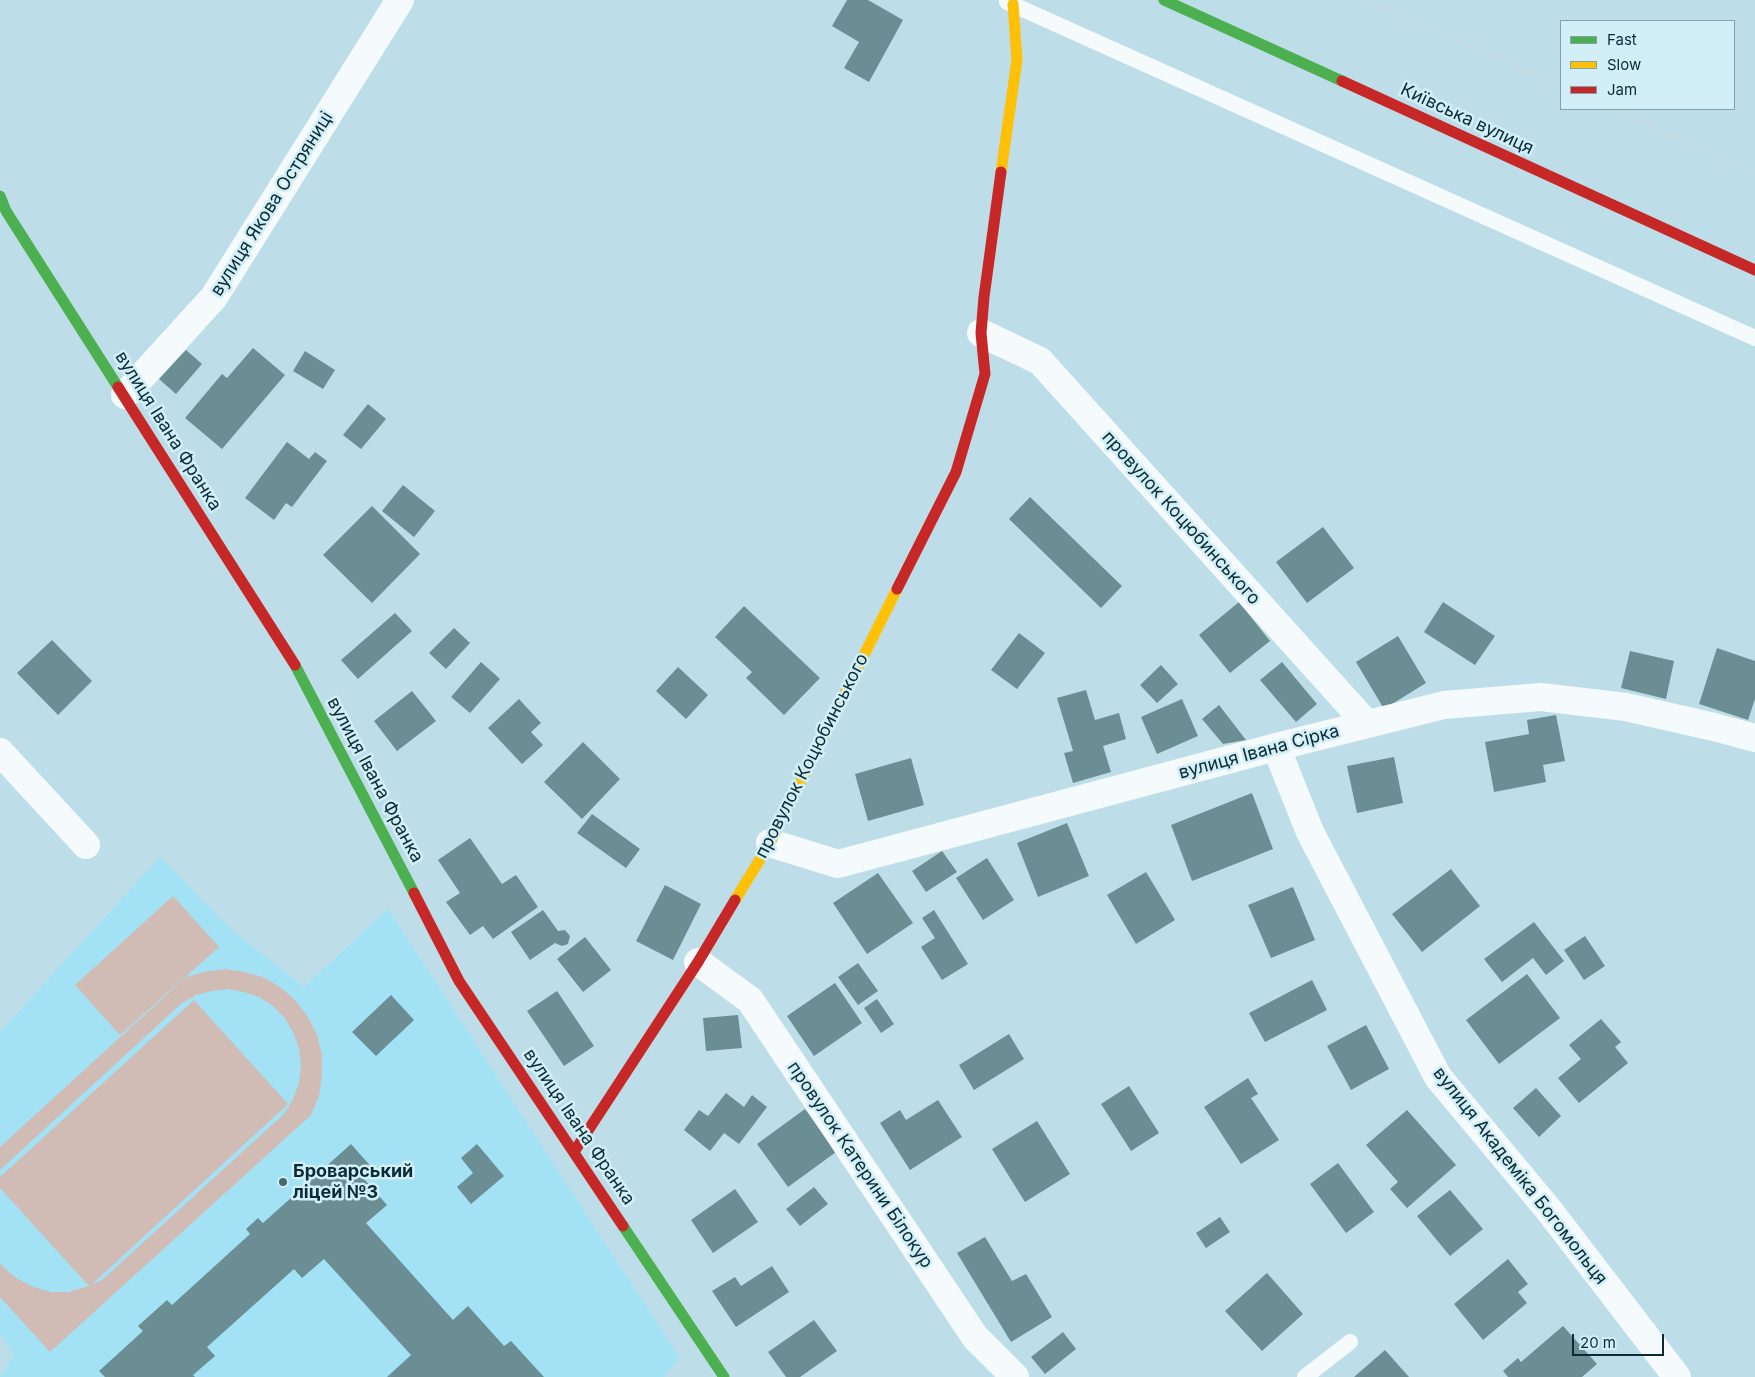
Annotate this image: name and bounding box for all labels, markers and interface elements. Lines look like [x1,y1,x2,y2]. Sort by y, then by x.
legend [1560,20,1735,110]
text: Fast [1607,30,1637,49]
text: Slow [1607,55,1641,74]
street label: Київська вулиця [1397,79,1537,159]
text: Jam [1607,80,1637,99]
street label: вулиця Якова Остряниці [206,108,338,300]
street label: вулиця Івана Франка [110,347,226,515]
street label: провулок Коцюбинського [1097,427,1265,609]
street label: провулок Коцюбинського [751,650,873,862]
street label: вулиця Івана Франка [322,694,428,866]
street label: вулиця Івана Сірка [1176,720,1342,784]
street label: вулиця Івана Франка [519,1045,639,1209]
street label: провулок Катерини Білокур [783,1058,937,1272]
street label: вулиця Академіка Богомольця [1428,1063,1612,1289]
place label: Броварський ліцей №3 [293,1161,413,1204]
marker: Броварський ліцей №3 [277,1176,289,1188]
scale bar [1575,1324,1668,1356]
text: 20 m [1580,1333,1616,1352]

